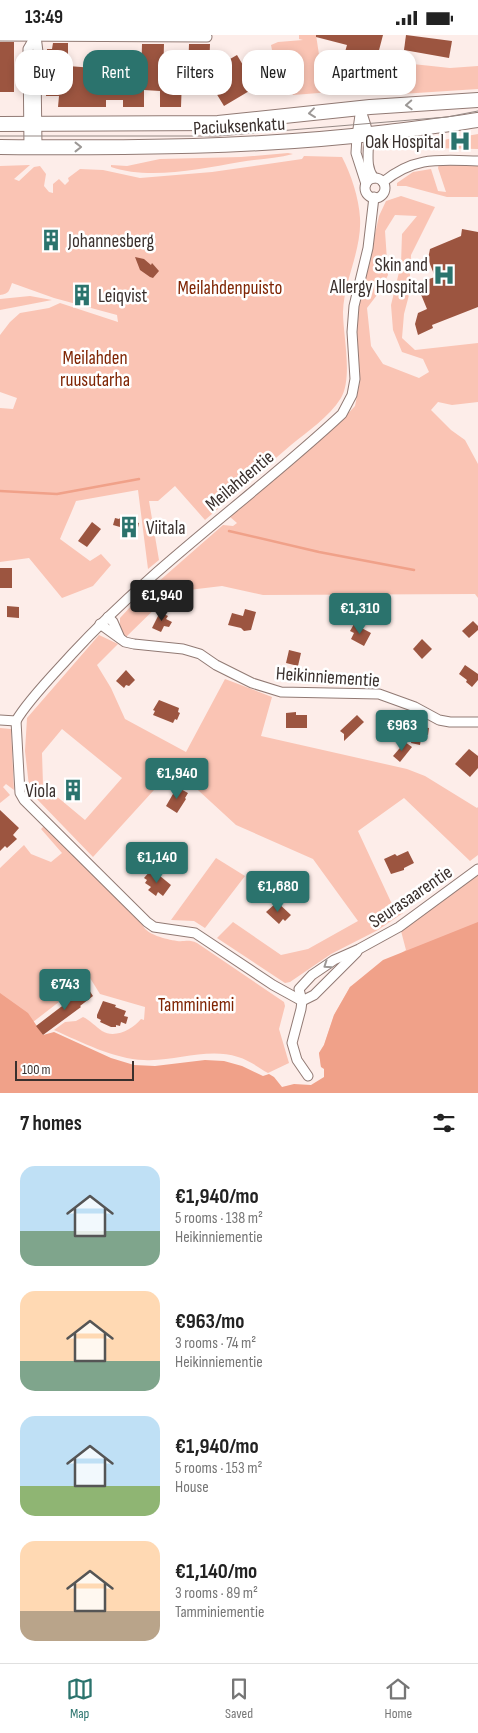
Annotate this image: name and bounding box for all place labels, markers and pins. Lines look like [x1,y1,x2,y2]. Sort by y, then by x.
hospital icon: Oak Hospital [447,128,473,154]
place label: Oak Hospital [365,131,444,154]
building icon: Johannesberg [38,227,64,253]
place label: Johannesberg [67,230,154,253]
place label: Skin and Allergy Hospital [329,254,428,299]
hospital icon: Skin and Allergy Hospital [431,262,457,288]
building icon: Leiqvist [69,282,95,308]
place label: Leiqvist [98,285,148,308]
building icon: Viitala [116,514,142,540]
place label: Viitala [146,517,185,540]
pin: €1,940 [121,579,203,622]
pin: €1,310 [319,593,401,635]
pin: €963 [372,709,432,752]
pin: €1,940 [136,757,218,800]
building icon: Viola [60,777,86,803]
place label: Viola [25,780,56,803]
pin: €1,140 [116,841,198,884]
pin: €1,680 [237,871,319,913]
pin: €743 [35,969,95,1011]

